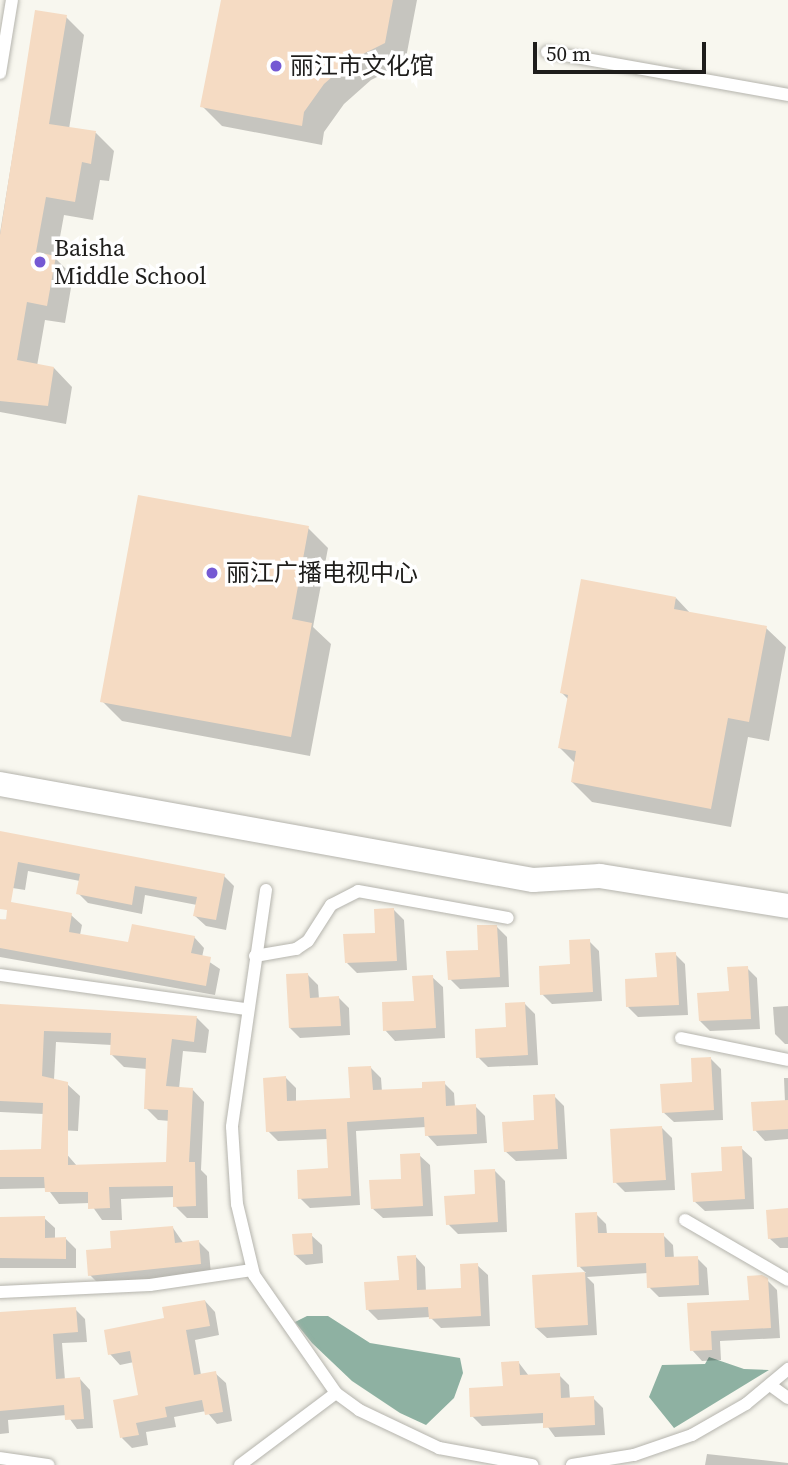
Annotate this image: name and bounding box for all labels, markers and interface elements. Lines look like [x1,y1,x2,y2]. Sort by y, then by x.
scale bar [536,28,709,72]
text: 50 m [546,39,591,68]
place label: 丽江市文化馆 [290,52,434,80]
marker: 丽江市文化馆 [268,58,284,74]
place label: Baisha Middle School [54,234,206,290]
marker: Baisha Middle School [32,254,48,270]
place label: 丽江广播电视中心 [226,559,418,587]
marker: 丽江广播电视中心 [204,565,220,581]

